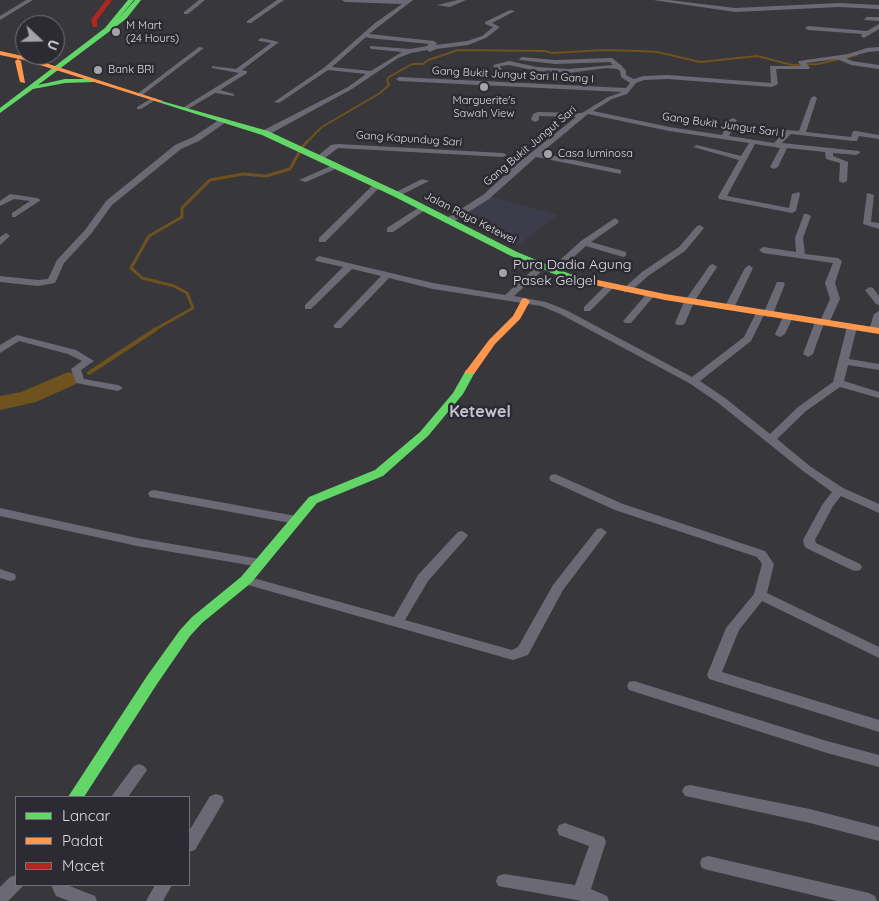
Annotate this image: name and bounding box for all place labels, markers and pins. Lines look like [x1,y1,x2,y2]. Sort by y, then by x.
place label: M Mart (24 Hours) [126,19,179,45]
marker: M Mart (24 Hours) [110,26,122,38]
place label: Bank BRI [108,63,154,77]
marker: Bank BRI [92,64,104,76]
marker: Marguerite's Sawah View [478,81,490,93]
place label: Marguerite's Sawah View [453,94,515,120]
place label: Casa luminosa [558,147,633,161]
marker: Casa luminosa [542,148,554,160]
place label: Pura Dadia Agung Pasek Gelgel [513,257,632,290]
marker: Pura Dadia Agung Pasek Gelgel [497,267,509,279]

